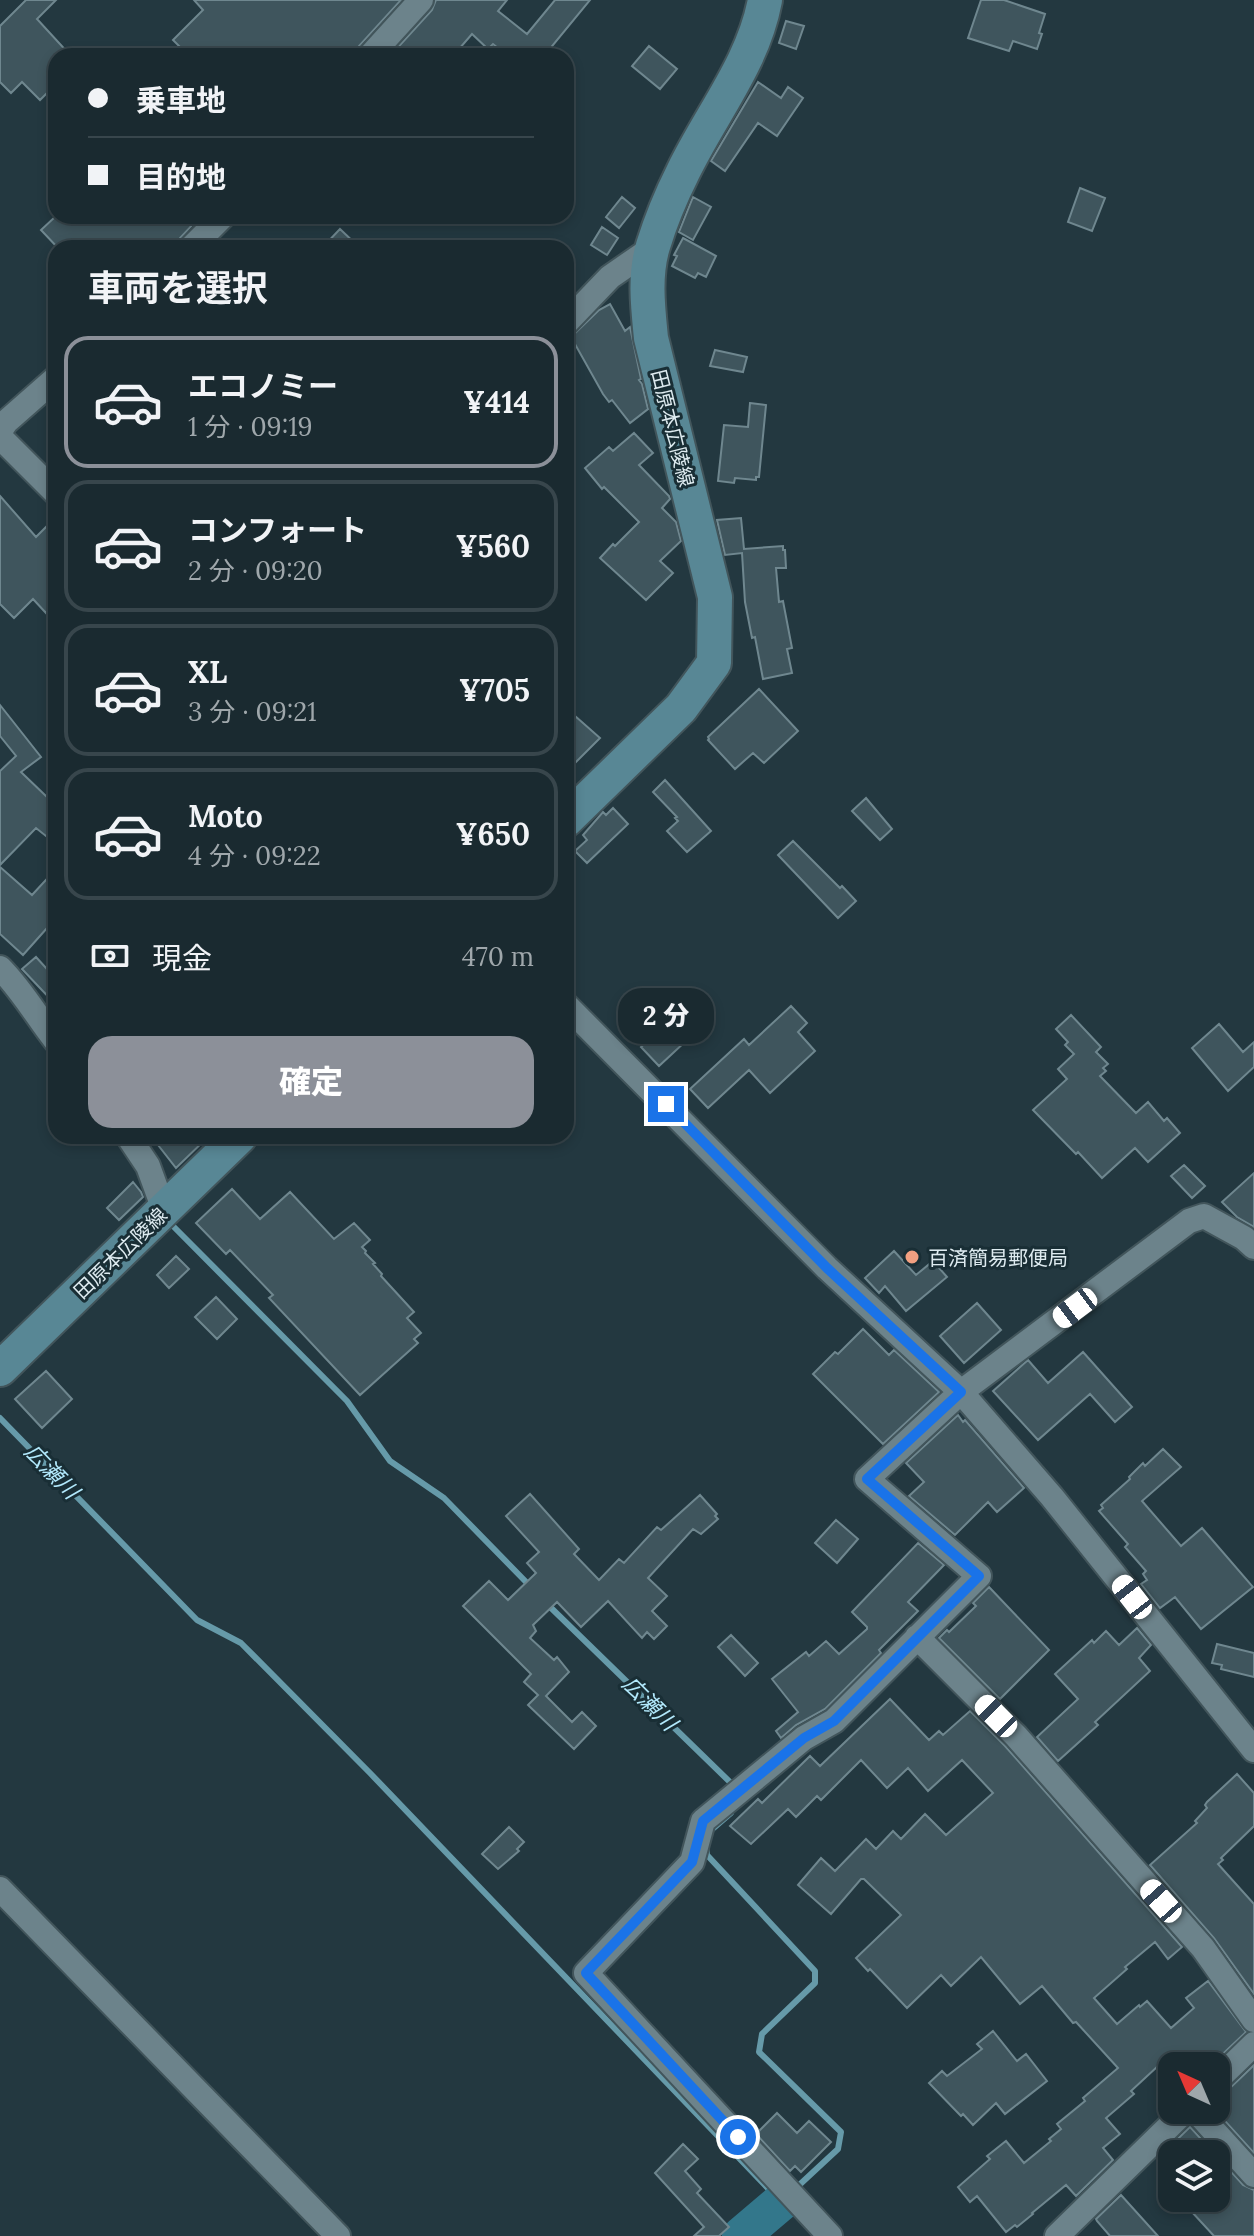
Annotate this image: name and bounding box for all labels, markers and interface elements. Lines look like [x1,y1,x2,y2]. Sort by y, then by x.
text: 乗車地 [136,81,226,119]
text: 目的地 [136,158,226,196]
text: 車両を選択 [88,265,268,311]
icon: car [92,366,164,438]
text: エコノミー [188,367,338,405]
street label: 田原本広陵線 [646,367,700,489]
text: ¥414 [463,383,530,421]
text: 1 分 · 09:19 [188,410,313,443]
icon: car [92,510,164,582]
text: コンフォート [188,511,367,549]
text: ¥560 [456,527,530,565]
text: 2 分 · 09:20 [188,554,323,587]
text: XL [188,653,227,691]
icon: car [92,654,164,726]
text: ¥705 [459,671,530,709]
text: 3 分 · 09:21 [188,695,317,728]
text: Moto [188,797,263,835]
icon: car [92,798,164,870]
text: ¥650 [456,815,530,853]
text: 4 分 · 09:22 [188,839,321,872]
icon: cash [88,934,132,978]
text: 現金 [152,939,212,977]
text: 470 m [462,940,534,973]
callout: 2 分 [618,988,714,1044]
text: 2 分 [643,999,689,1032]
button: 確定 [88,1036,534,1128]
route end [648,1086,684,1122]
street label: 田原本広陵線 [68,1202,172,1304]
place label: 百済簡易郵便局 [928,1245,1068,1270]
marker: 百済簡易郵便局 [903,1248,921,1266]
car [1049,1284,1101,1332]
water label: 広瀬川 [19,1438,86,1506]
car [1108,1571,1156,1623]
water label: 広瀬川 [617,1670,685,1738]
car [971,1691,1021,1741]
car [1136,1875,1186,1927]
north arrow [1158,2052,1230,2124]
map controls [1158,2052,1230,2212]
route start [720,2119,756,2155]
button: layers [1158,2140,1230,2212]

